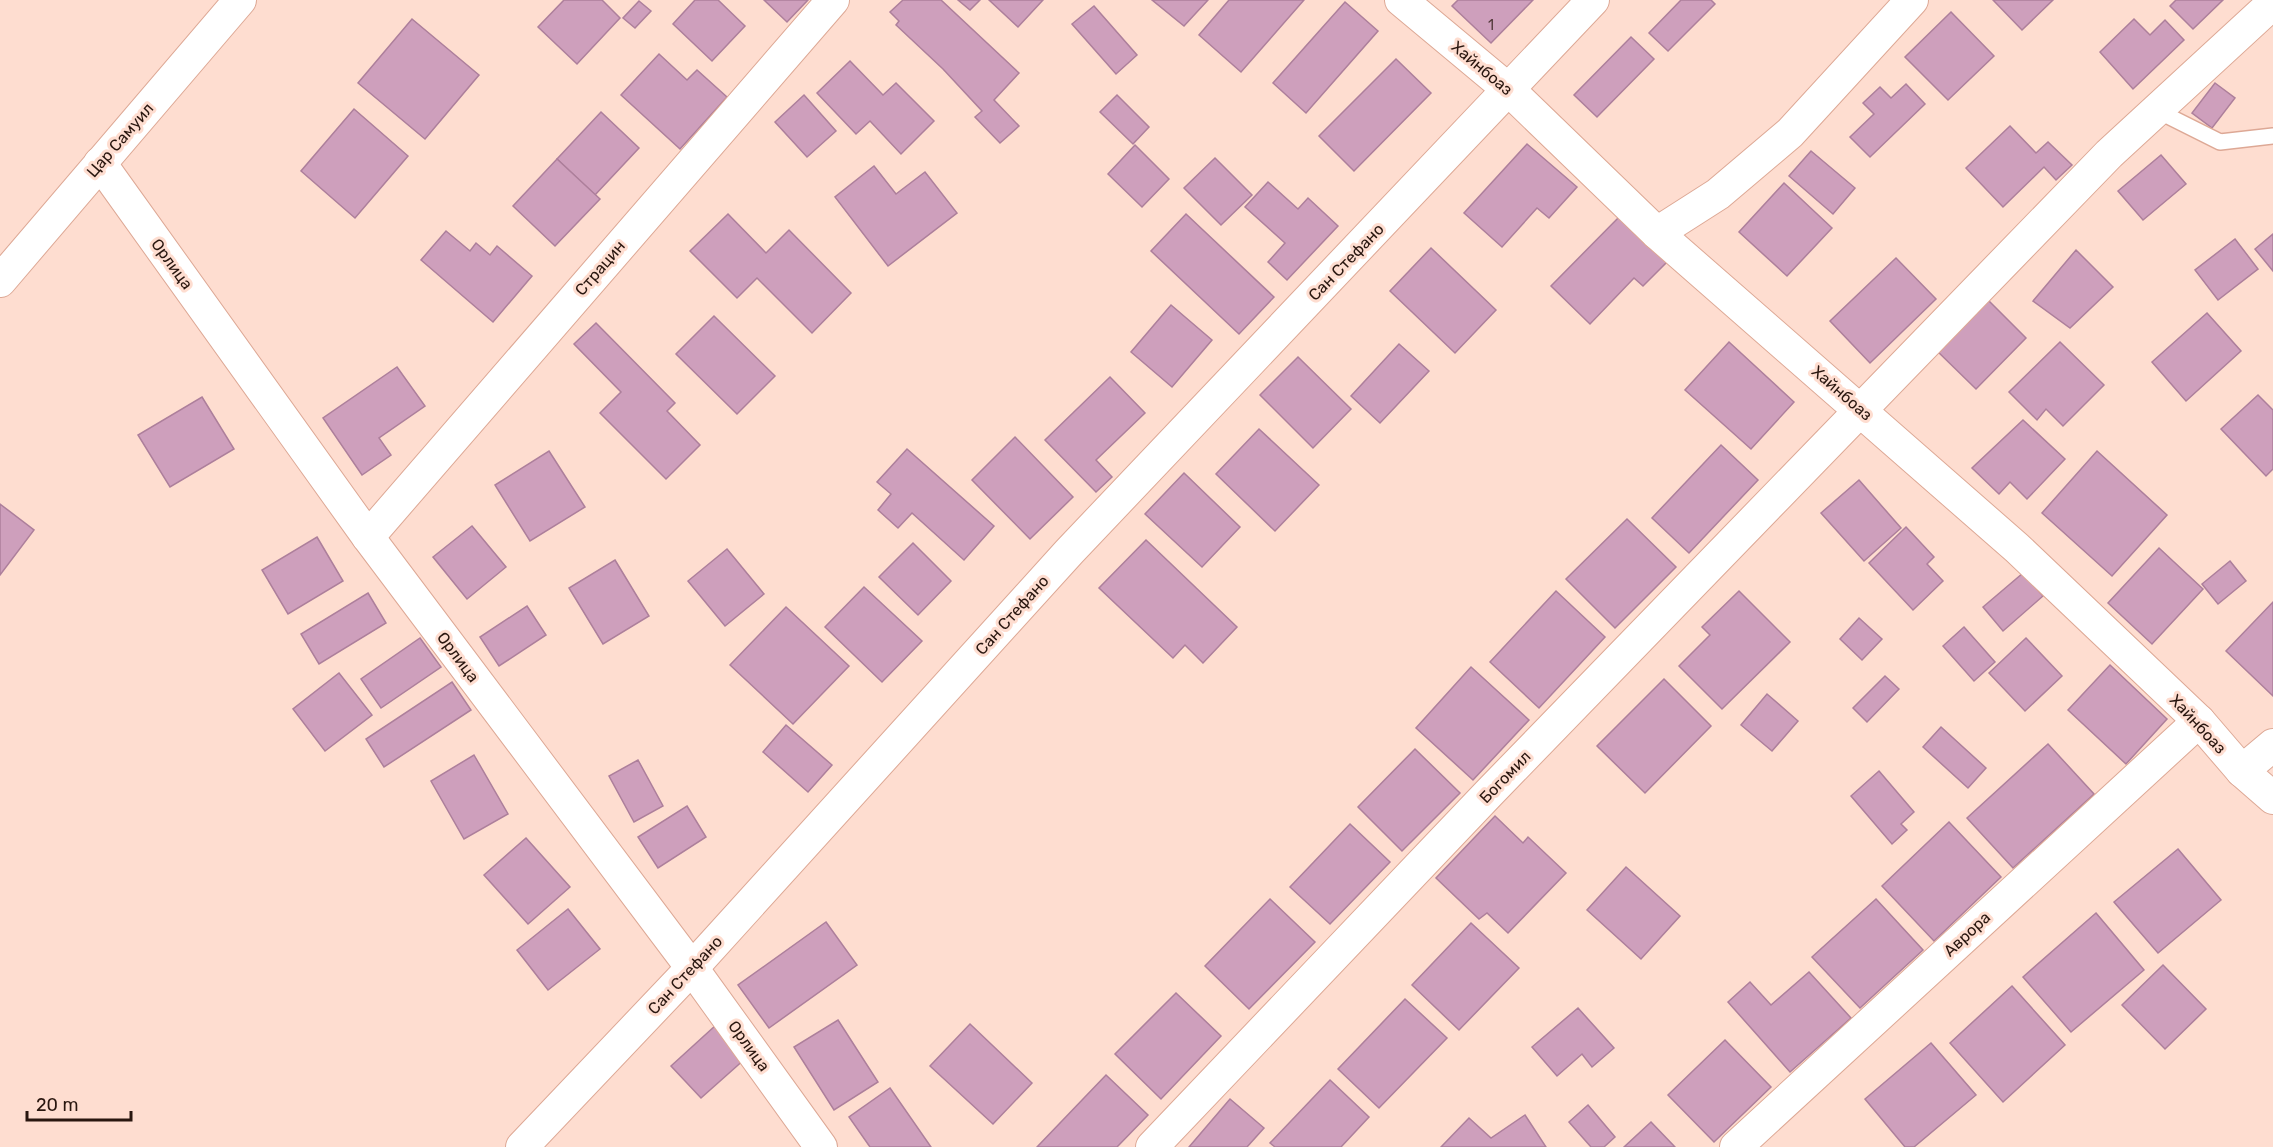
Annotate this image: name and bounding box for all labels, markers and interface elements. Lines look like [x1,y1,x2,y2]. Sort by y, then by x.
house number: 1 [1488,17,1494,34]
street label: Хайнбоаз [1448,37,1516,99]
street label: Цар Самуил [83,99,157,181]
street label: Сан Стефано [1304,219,1388,305]
street label: Орлица [147,235,197,293]
street label: Страцин [571,237,629,299]
street label: Хайнбоаз [1808,362,1876,424]
street label: Сан Стефано [971,571,1053,659]
street label: Орлица [433,628,483,686]
street label: Хайнбоаз [2166,690,2230,758]
street label: Богомил [1475,747,1535,807]
street label: Аврора [1940,908,1994,960]
street label: Сан Стефано [644,932,726,1018]
street label: Орлица [724,1017,774,1075]
scale bar [27,1084,130,1122]
text: 20 m [36,1094,78,1116]

